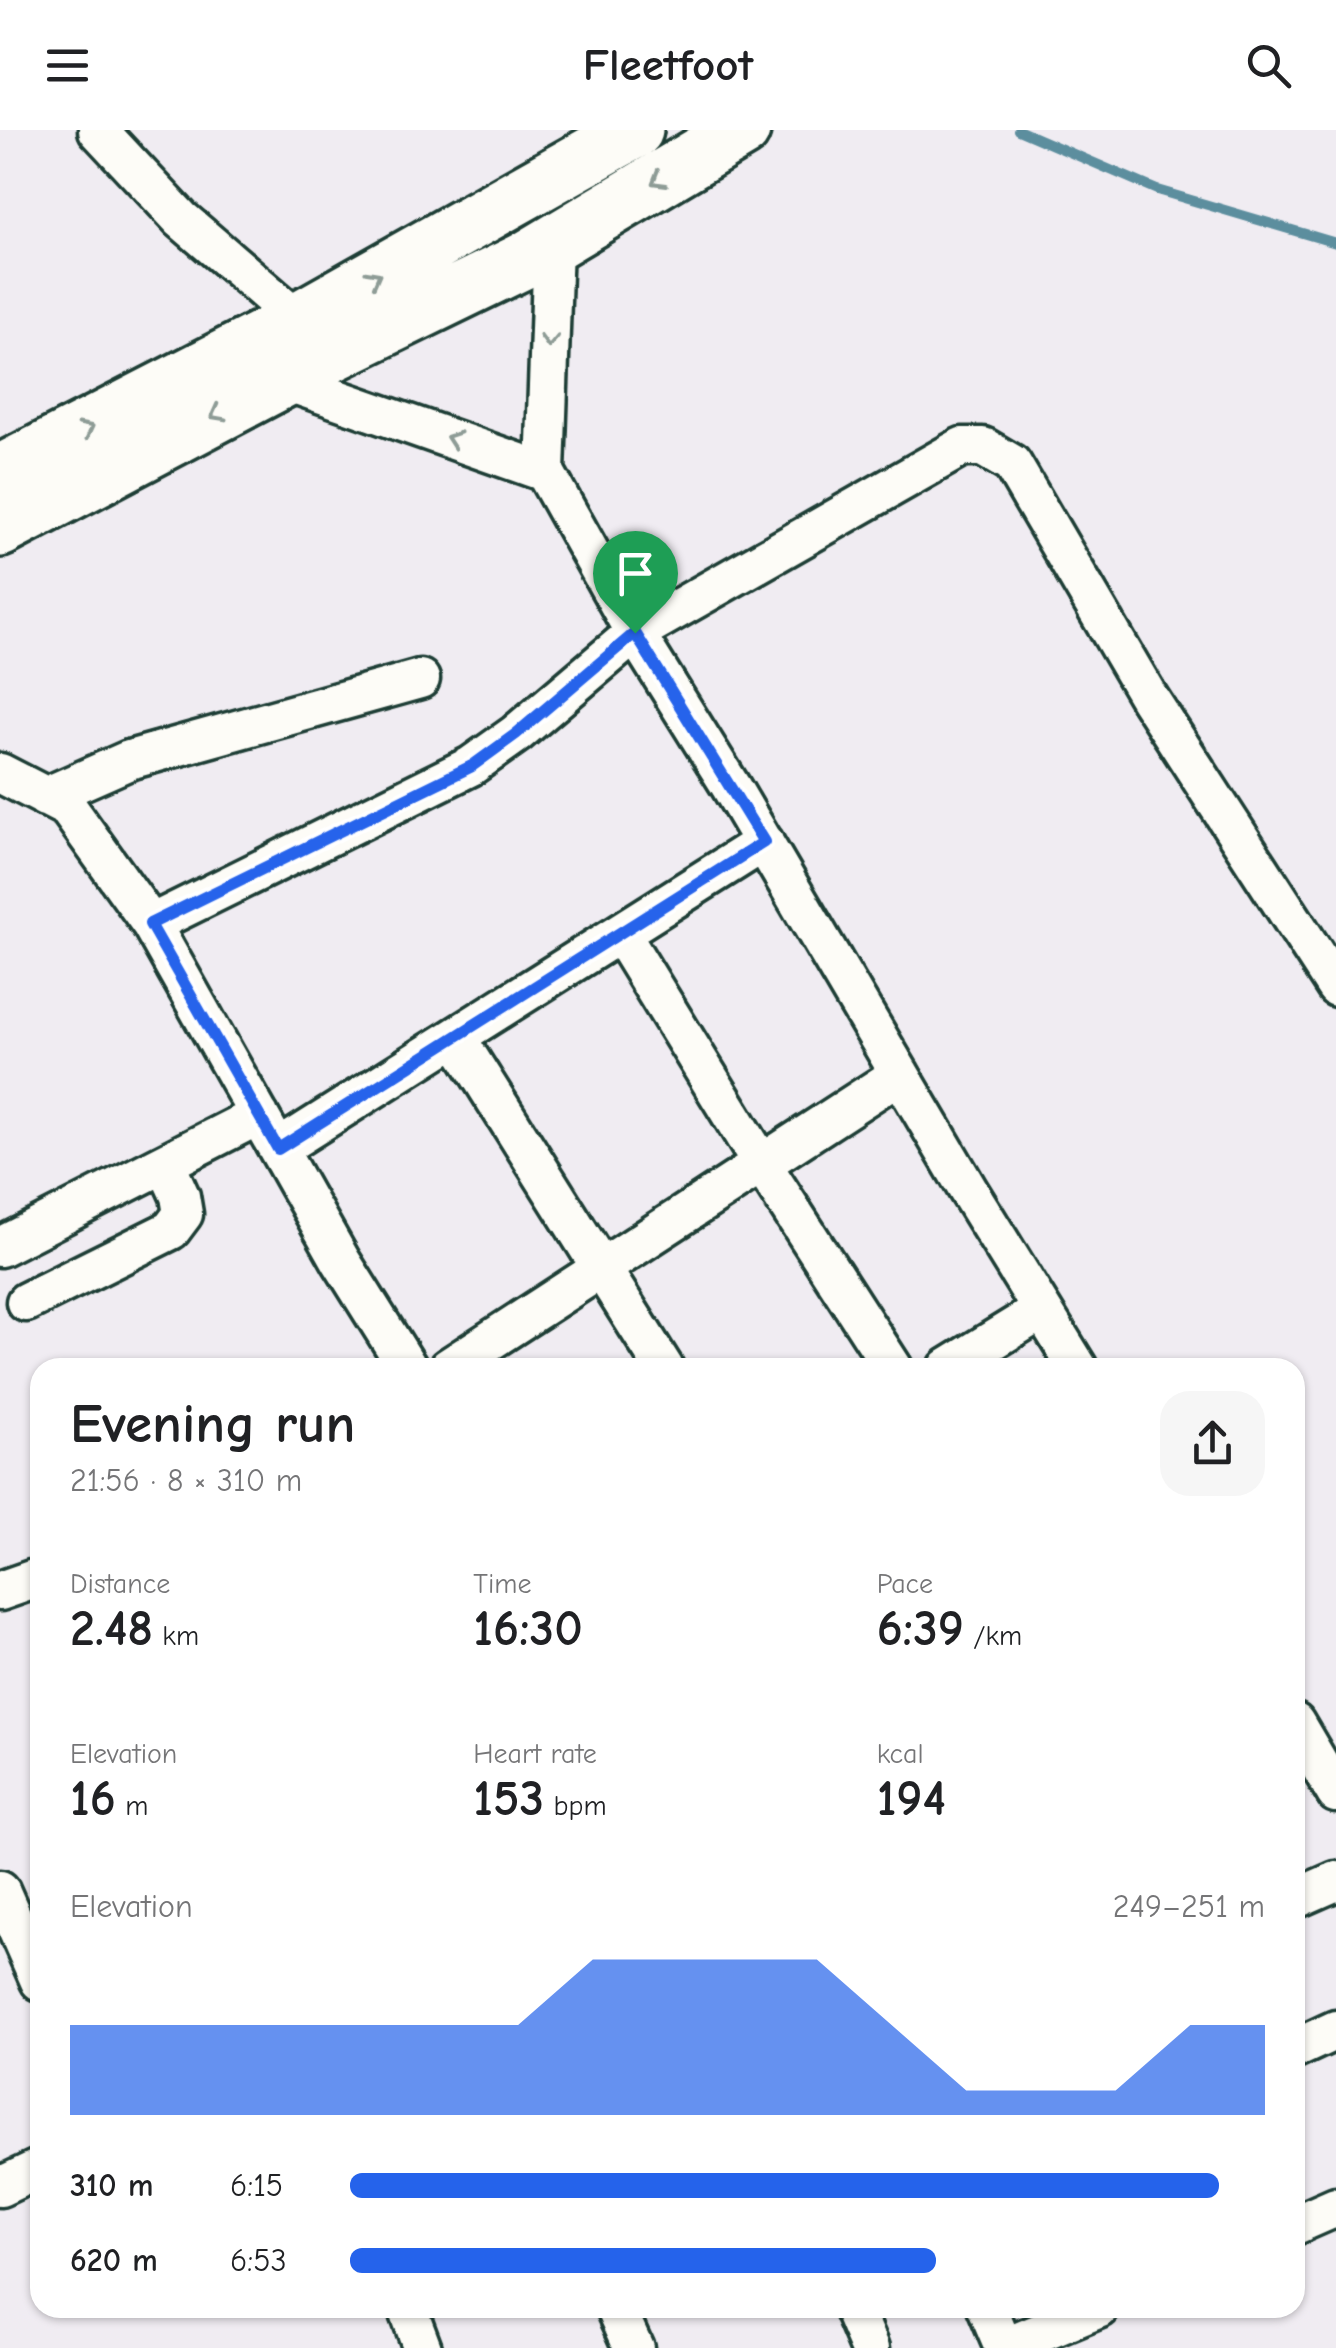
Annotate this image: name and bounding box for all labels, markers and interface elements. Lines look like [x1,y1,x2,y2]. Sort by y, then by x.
icon: menu [40,38,95,93]
icon: search [1241,38,1296,93]
text: Fleetfoot [583,39,753,91]
one-way arrow [651,167,669,186]
one-way arrow [363,270,381,289]
one-way arrow [539,334,560,350]
one-way arrow [209,402,227,421]
one-way arrow [76,422,94,441]
one-way arrow [446,431,463,451]
pin [593,531,678,634]
icon: arrive [608,546,663,601]
button: share [1160,1391,1265,1496]
text: Evening run [70,1392,355,1456]
text: 21:56 · 8 × 310 m [70,1462,302,1499]
text: Distance [70,1568,170,1600]
text: Time [473,1568,531,1600]
text: Pace [877,1568,933,1600]
text: 2.48 [70,1600,153,1658]
text: 16:30 [473,1600,583,1658]
text: 6:39 [877,1600,964,1658]
text: km [153,1620,199,1652]
text: /km [964,1620,1022,1652]
text: Elevation [70,1738,177,1770]
text: Heart rate [473,1738,597,1770]
text: kcal [877,1738,924,1770]
text: 16 [70,1770,116,1828]
text: 153 [473,1770,544,1828]
text: 194 [877,1770,946,1828]
text: m [116,1790,148,1822]
text: bpm [544,1790,607,1822]
text: Elevation [70,1888,193,1925]
text: 249–251 m [1113,1888,1265,1925]
text: 310 m [70,2167,154,2204]
text: 6:15 [230,2167,283,2204]
text: 620 m [70,2242,158,2279]
text: 6:53 [230,2242,287,2279]

